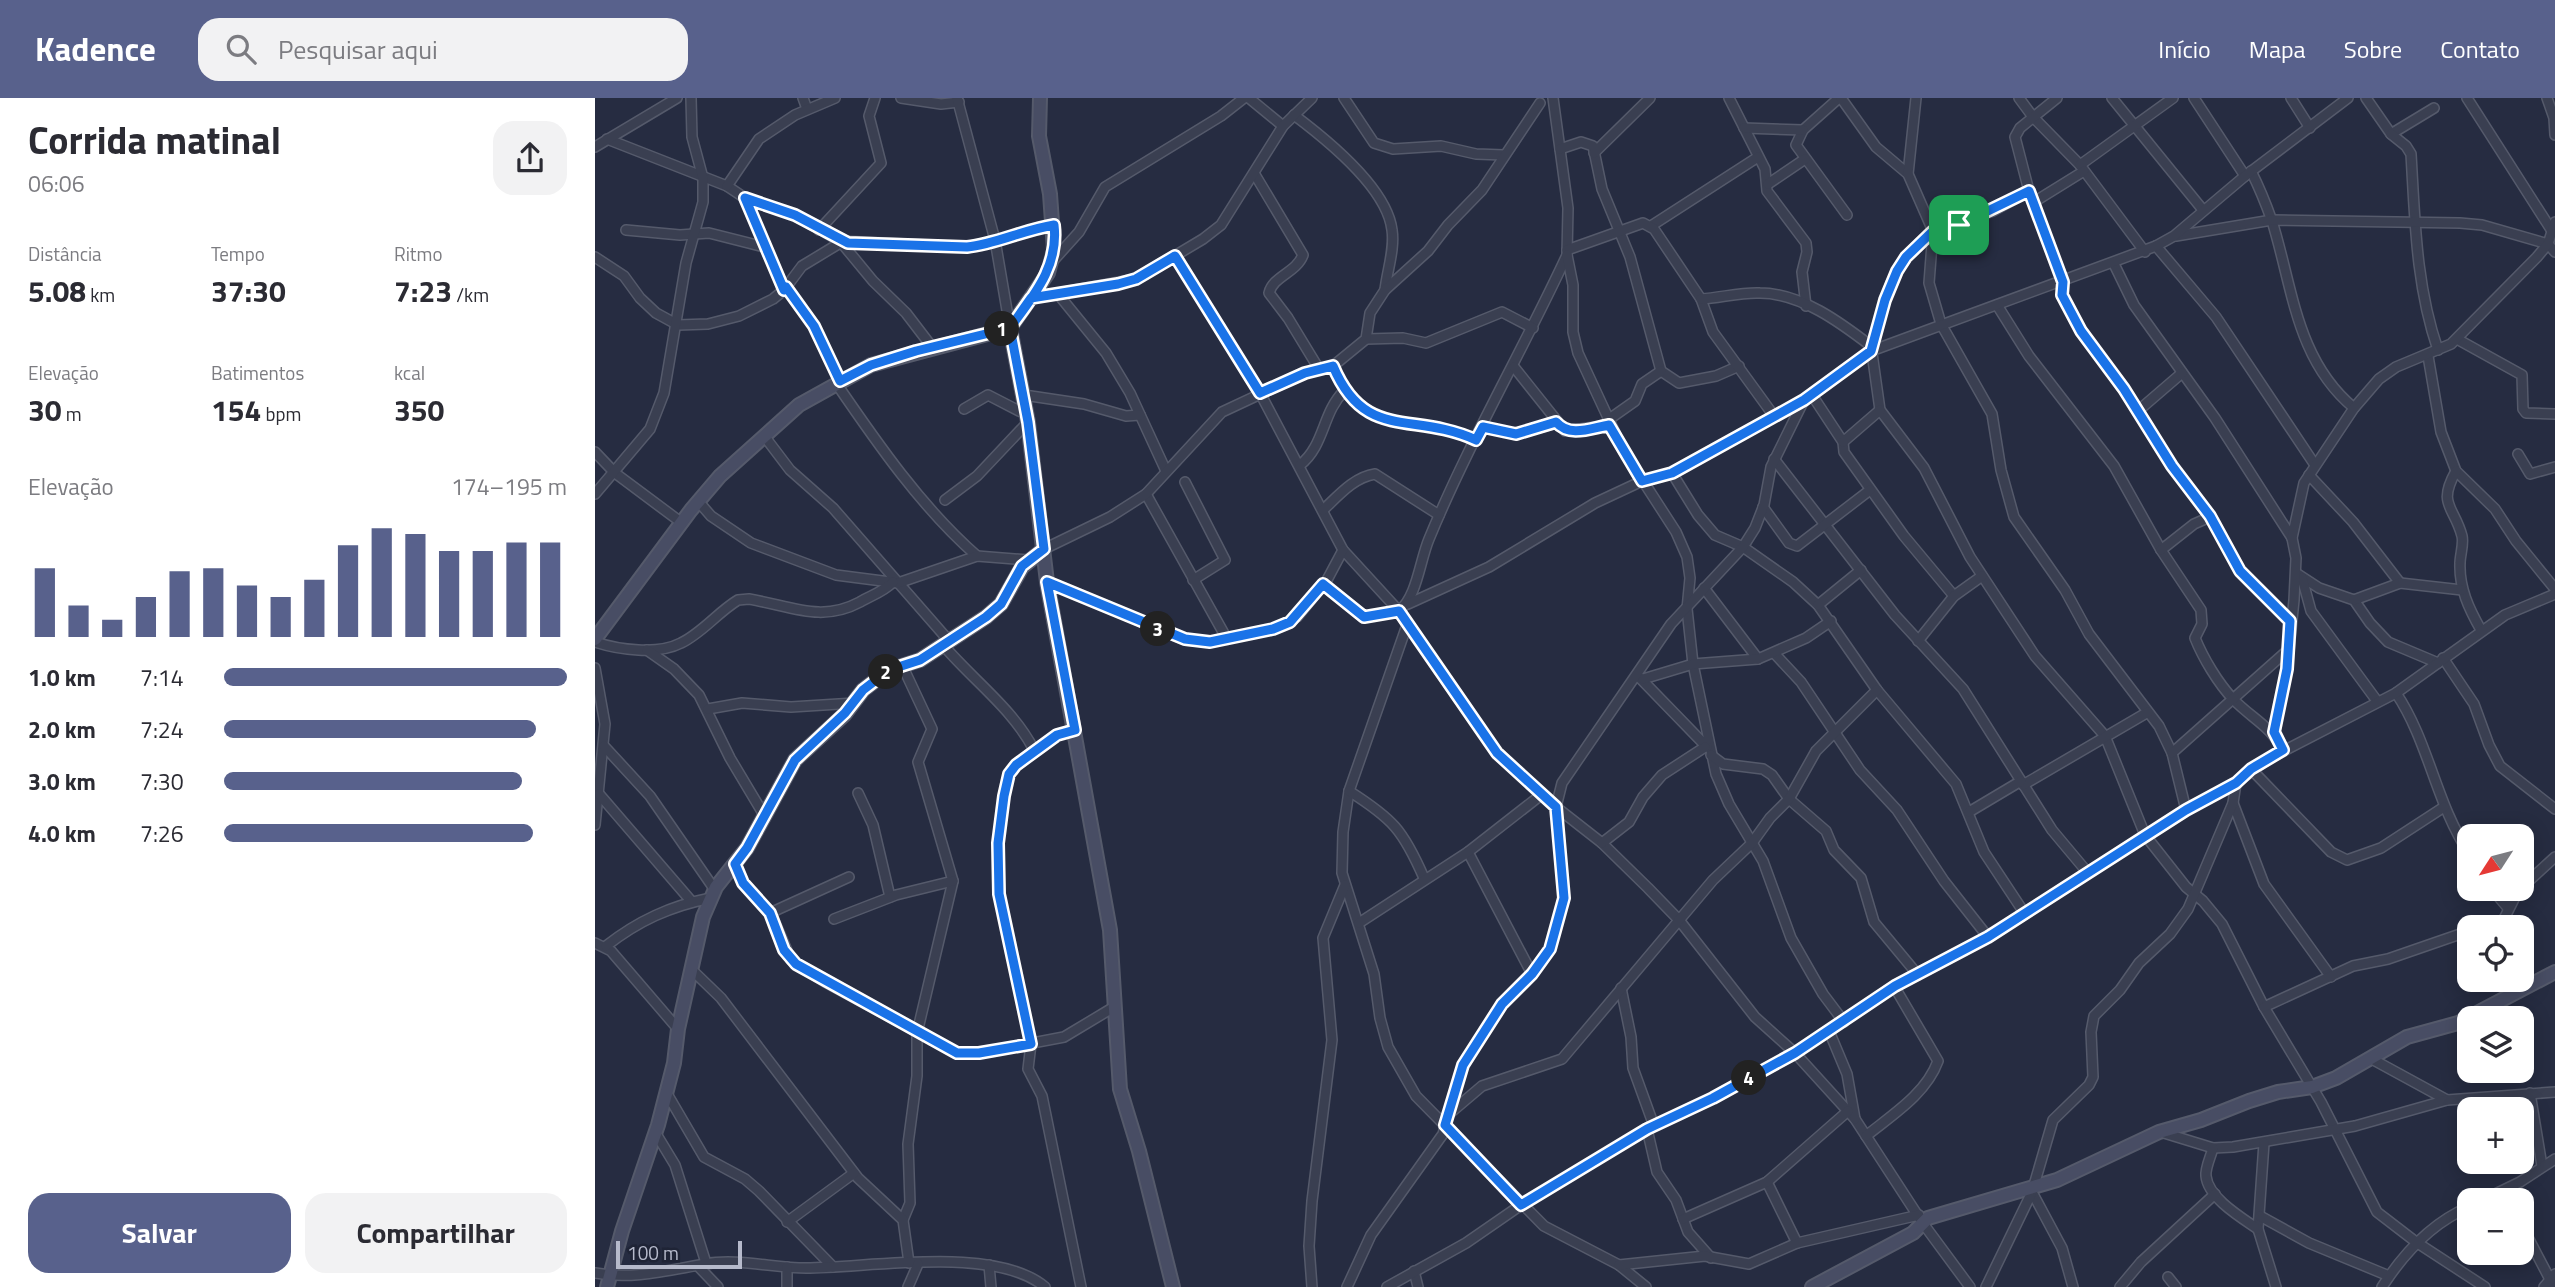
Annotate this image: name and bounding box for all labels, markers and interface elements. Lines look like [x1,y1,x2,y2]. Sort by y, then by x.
search box [198,18,688,81]
text: Kadence [35,24,156,74]
icon: search [222,30,260,68]
text: Pesquisar aqui [278,30,438,69]
text: Início [2158,31,2211,67]
text: Mapa [2249,31,2306,67]
text: Sobre [2344,31,2402,67]
text: Contato [2440,31,2520,67]
text: Corrida matinal [28,111,281,169]
button: share [493,121,567,195]
text: 06:06 [28,166,85,201]
pin [1929,195,1989,255]
icon: arrive [1940,206,1978,244]
text: Distância [28,239,102,268]
text: Tempo [211,239,265,268]
text: Ritmo [394,239,442,268]
text: 5.08 [28,268,86,314]
text: 37:30 [211,268,286,314]
text: 7:23 [394,268,452,314]
text: km [86,280,115,309]
text: /km [452,280,489,309]
pin: 1 [985,312,1019,346]
text: 1 [996,314,1007,343]
text: Elevação [28,358,99,387]
text: Batimentos [211,358,304,387]
text: kcal [394,358,425,387]
text: 30 [28,387,62,433]
text: 154 [211,387,261,433]
text: 350 [394,387,444,433]
text: m [62,399,82,428]
text: bpm [261,399,301,428]
text: Elevação [28,469,114,504]
text: 174–195 m [451,469,567,504]
pin: 3 [1141,612,1175,646]
text: 3 [1152,614,1163,643]
pin: 2 [869,654,903,690]
text: 2 [880,657,891,686]
text: 1.0 km [28,660,96,695]
text: 7:14 [140,660,184,695]
text: 2.0 km [28,712,96,747]
text: 7:24 [140,712,184,747]
text: 3.0 km [28,764,96,799]
text: 7:30 [140,764,184,799]
text: 4.0 km [28,816,96,851]
text: 7:26 [140,816,184,851]
north arrow [2457,824,2534,901]
map controls [2457,824,2534,1265]
button: locate [2457,915,2534,992]
button: layers [2457,1006,2534,1083]
pin: 4 [1731,1060,1767,1096]
text: 4 [1743,1063,1754,1092]
button: + [2457,1097,2534,1174]
button: − [2457,1188,2534,1265]
button: Salvar [28,1193,291,1273]
button: Compartilhar [305,1193,567,1273]
scale bar [616,1238,742,1270]
text: 100 m [627,1238,679,1267]

